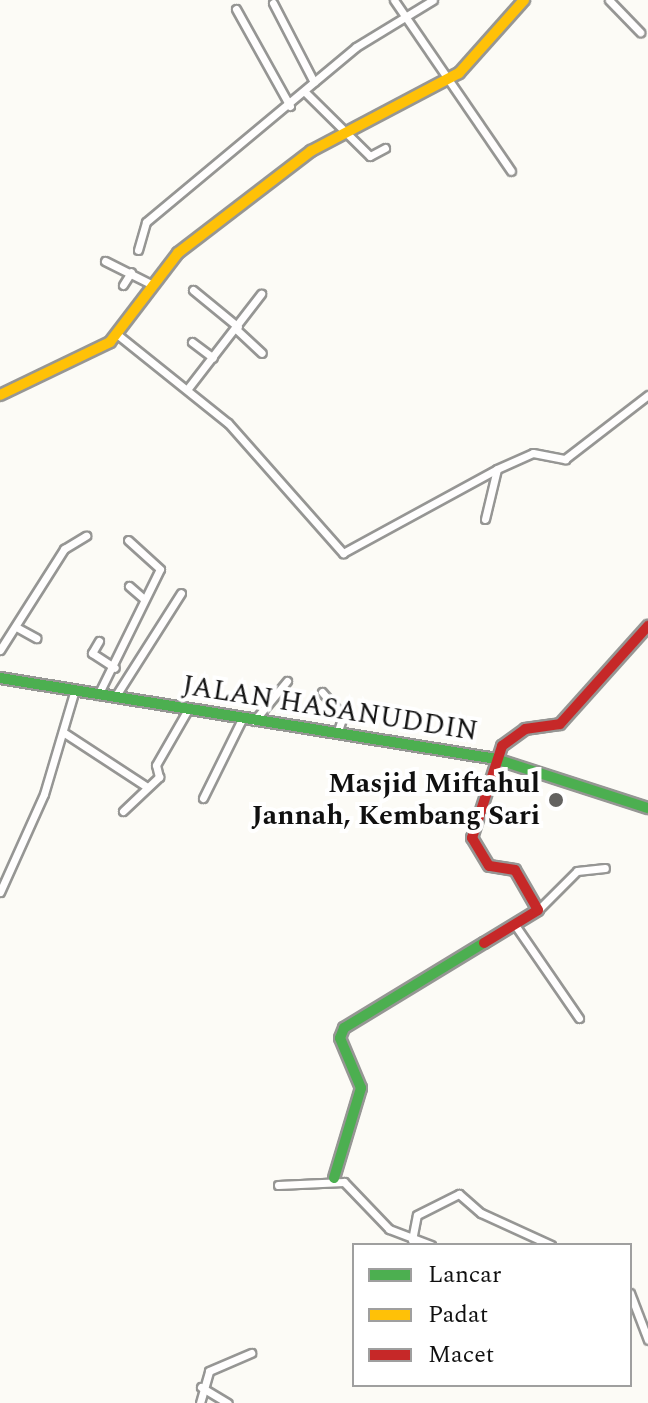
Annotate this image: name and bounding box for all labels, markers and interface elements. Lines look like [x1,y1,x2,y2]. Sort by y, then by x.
street label: JALAN HASANUDDIN [180,669,480,749]
place label: Masjid Miftahul Jannah, Kembang Sari [251,767,540,833]
marker: Masjid Miftahul Jannah, Kembang Sari [547,791,565,809]
legend [352,1243,632,1387]
text: Lancar [428,1257,502,1293]
text: Padat [428,1297,488,1333]
text: Macet [428,1337,494,1373]

